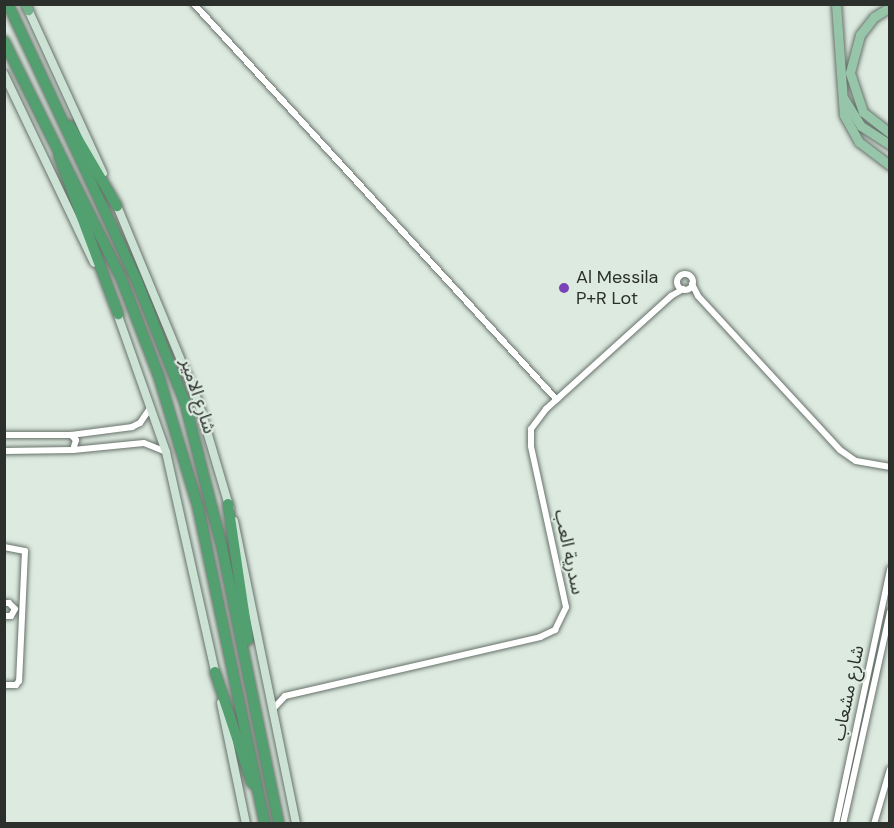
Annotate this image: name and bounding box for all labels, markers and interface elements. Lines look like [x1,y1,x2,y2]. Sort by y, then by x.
place label: Al Messila P+R Lot [576,267,658,310]
marker: Al Messila P+R Lot [557,281,571,295]
street label: شارع الامير [176,356,220,436]
street label: سدرية العب [549,507,589,597]
street label: شارع مشعاب [827,643,869,743]

